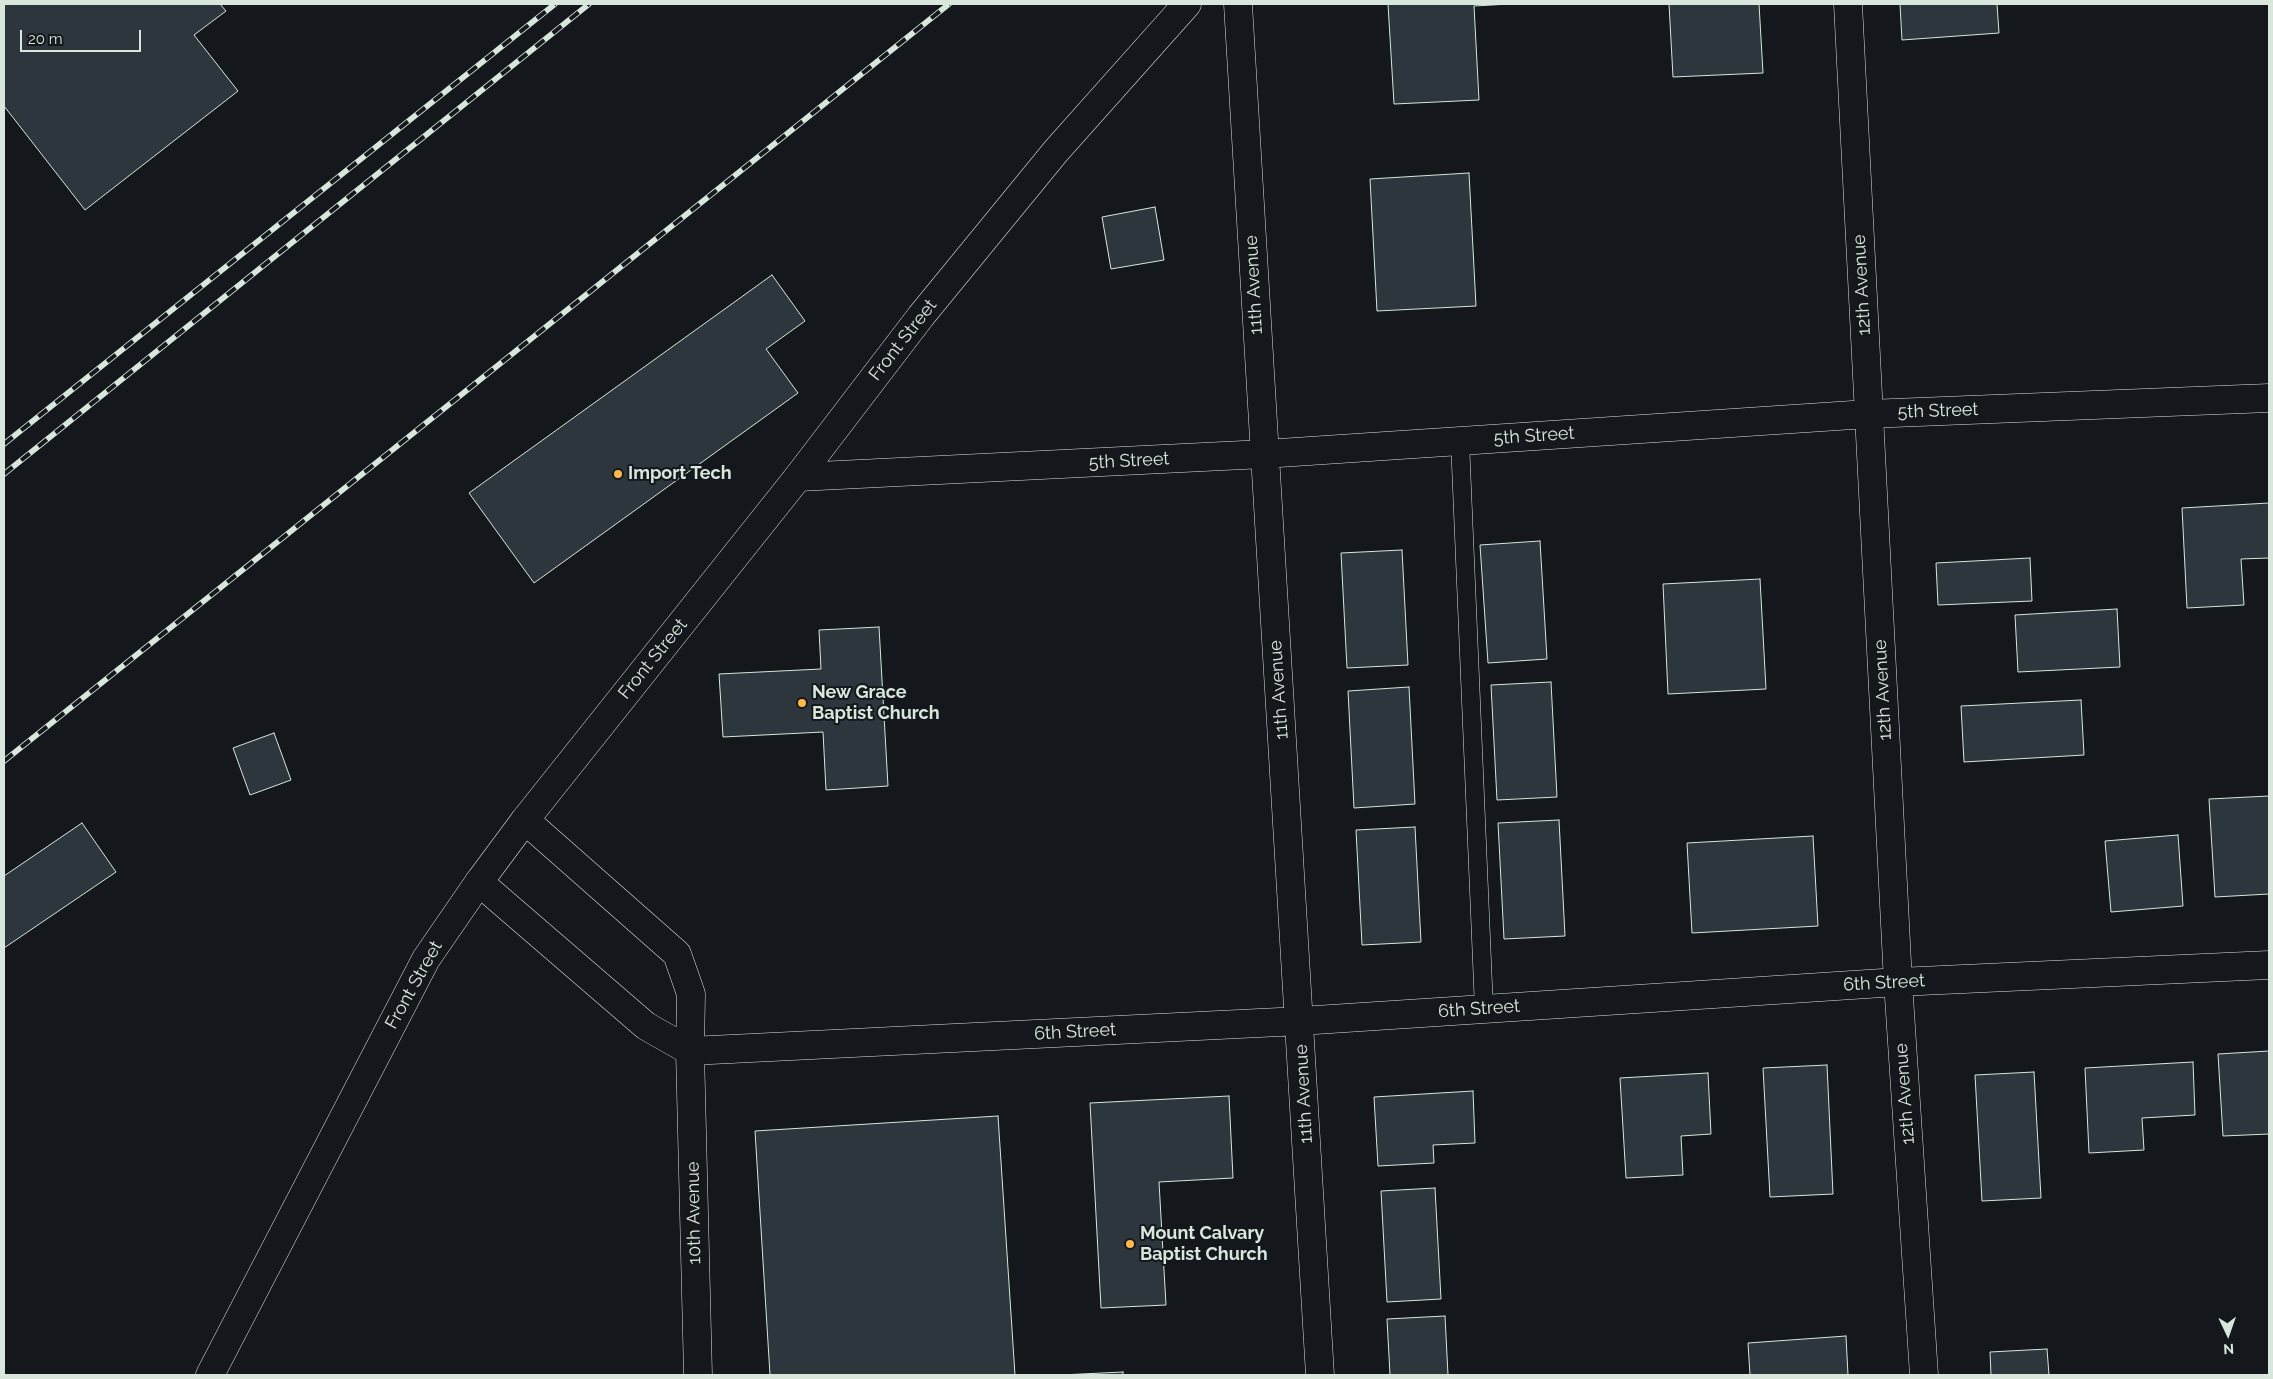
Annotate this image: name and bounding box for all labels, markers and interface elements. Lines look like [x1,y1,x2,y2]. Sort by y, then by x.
scale bar [22,20,144,52]
text: 20 m [28,30,63,48]
street label: 12th Avenue [1849,234,1875,336]
street label: 11th Avenue [1241,235,1267,335]
street label: Front Street [864,295,942,385]
street label: 5th Street [1897,399,1979,423]
street label: 5th Street [1493,422,1575,450]
street label: 5th Street [1088,448,1170,474]
place label: Import Tech [628,463,732,485]
marker: Import Tech [612,468,624,480]
street label: Front Street [614,614,692,704]
street label: 12th Avenue [1870,639,1896,741]
street label: 11th Avenue [1265,640,1293,740]
place label: New Grace Baptist Church [812,682,940,724]
marker: New Grace Baptist Church [796,697,808,709]
street label: Front Street [381,937,447,1033]
street label: 6th Street [1843,970,1925,996]
street label: 6th Street [1437,995,1521,1023]
street label: 6th Street [1034,1019,1116,1045]
street label: 12th Avenue [1891,1043,1919,1145]
street label: 11th Avenue [1291,1044,1317,1144]
street label: 10th Avenue [682,1161,706,1265]
place label: Mount Calvary Baptist Church [1140,1223,1268,1266]
marker: Mount Calvary Baptist Church [1124,1238,1136,1250]
north arrow [2203,1309,2253,1359]
text: N [2223,1341,2235,1357]

